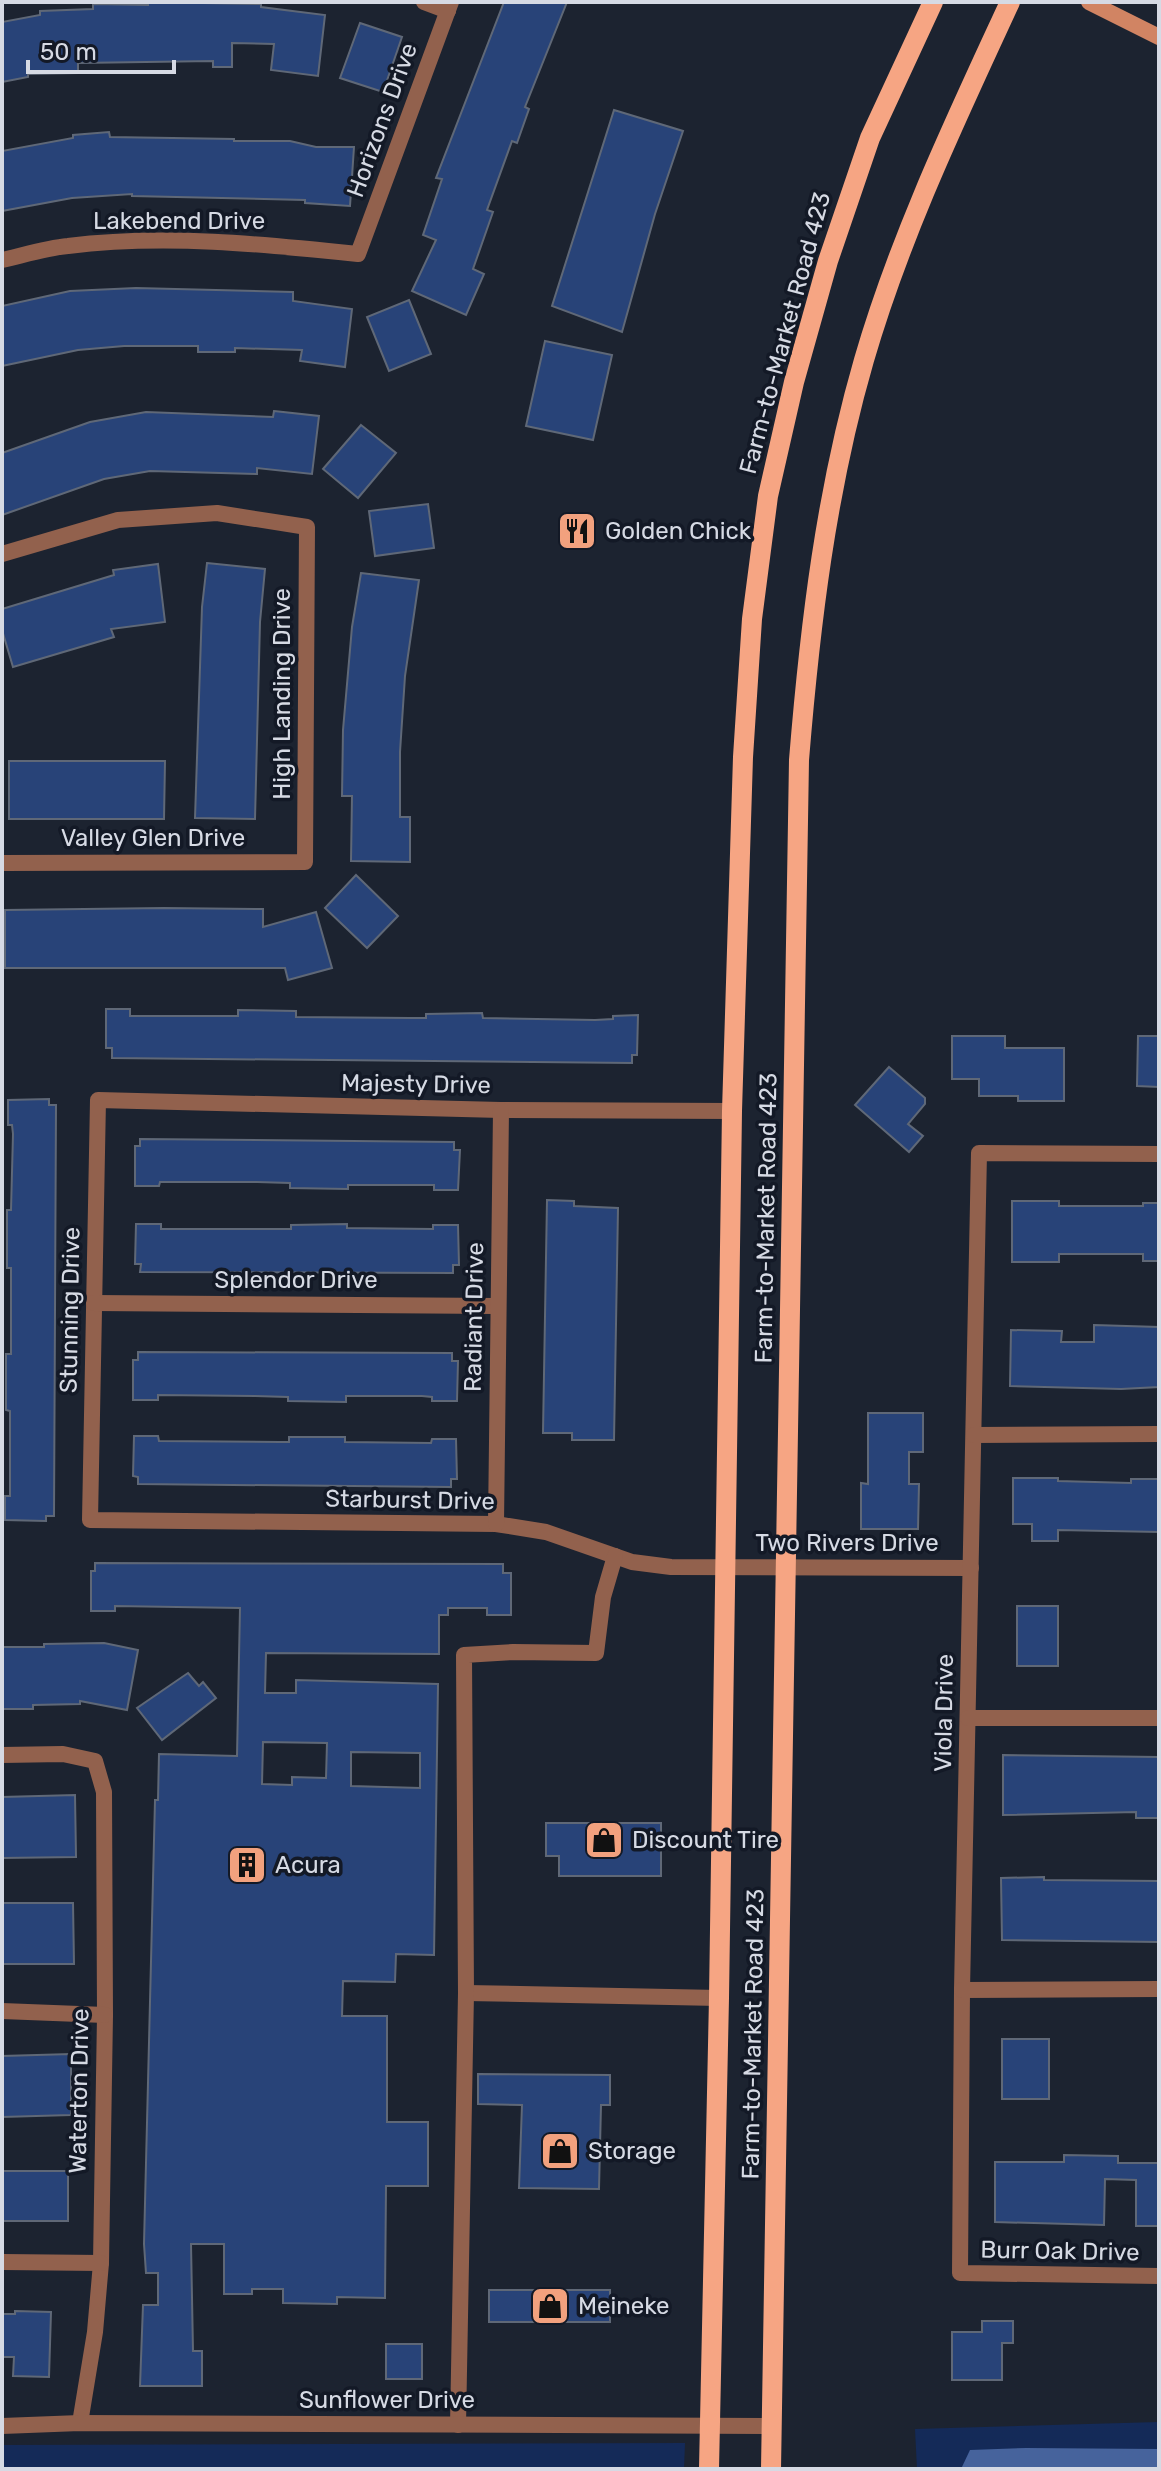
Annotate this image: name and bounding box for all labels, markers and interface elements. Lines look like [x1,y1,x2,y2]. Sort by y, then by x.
scale bar [28,24,174,74]
text: 50 m [40,38,97,66]
street label: Horizons Drive [341,39,423,201]
street label: Farm-to-Market Road 423 [734,189,836,477]
street label: Lakebend Drive [93,207,265,235]
restaurant icon: Golden Chick [556,510,598,552]
place label: Golden Chick [605,517,752,545]
street label: High Landing Drive [268,588,296,800]
street label: Valley Glen Drive [61,824,245,852]
street label: Majesty Drive [341,1069,491,1099]
street label: Farm-to-Market Road 423 [749,1072,783,1364]
street label: Stunning Drive [55,1227,85,1393]
street label: Radiant Drive [459,1242,489,1392]
street label: Splendor Drive [214,1266,378,1294]
street label: Starburst Drive [325,1485,495,1515]
street label: Two Rivers Drive [755,1529,939,1557]
street label: Viola Drive [929,1654,959,1772]
shop icon: Discount Tire [583,1819,625,1861]
place label: Discount Tire [632,1826,779,1854]
building icon: Acura [226,1844,268,1886]
place label: Acura [275,1851,341,1879]
street label: Farm-to-Market Road 423 [736,1888,770,2180]
street label: Waterton Drive [64,2008,94,2174]
shop icon: Storage [539,2130,581,2172]
place label: Storage [588,2137,676,2165]
street label: Burr Oak Drive [980,2236,1140,2266]
shop icon: Meineke [529,2285,571,2327]
place label: Meineke [578,2292,670,2320]
street label: Sunflower Drive [299,2386,475,2414]

